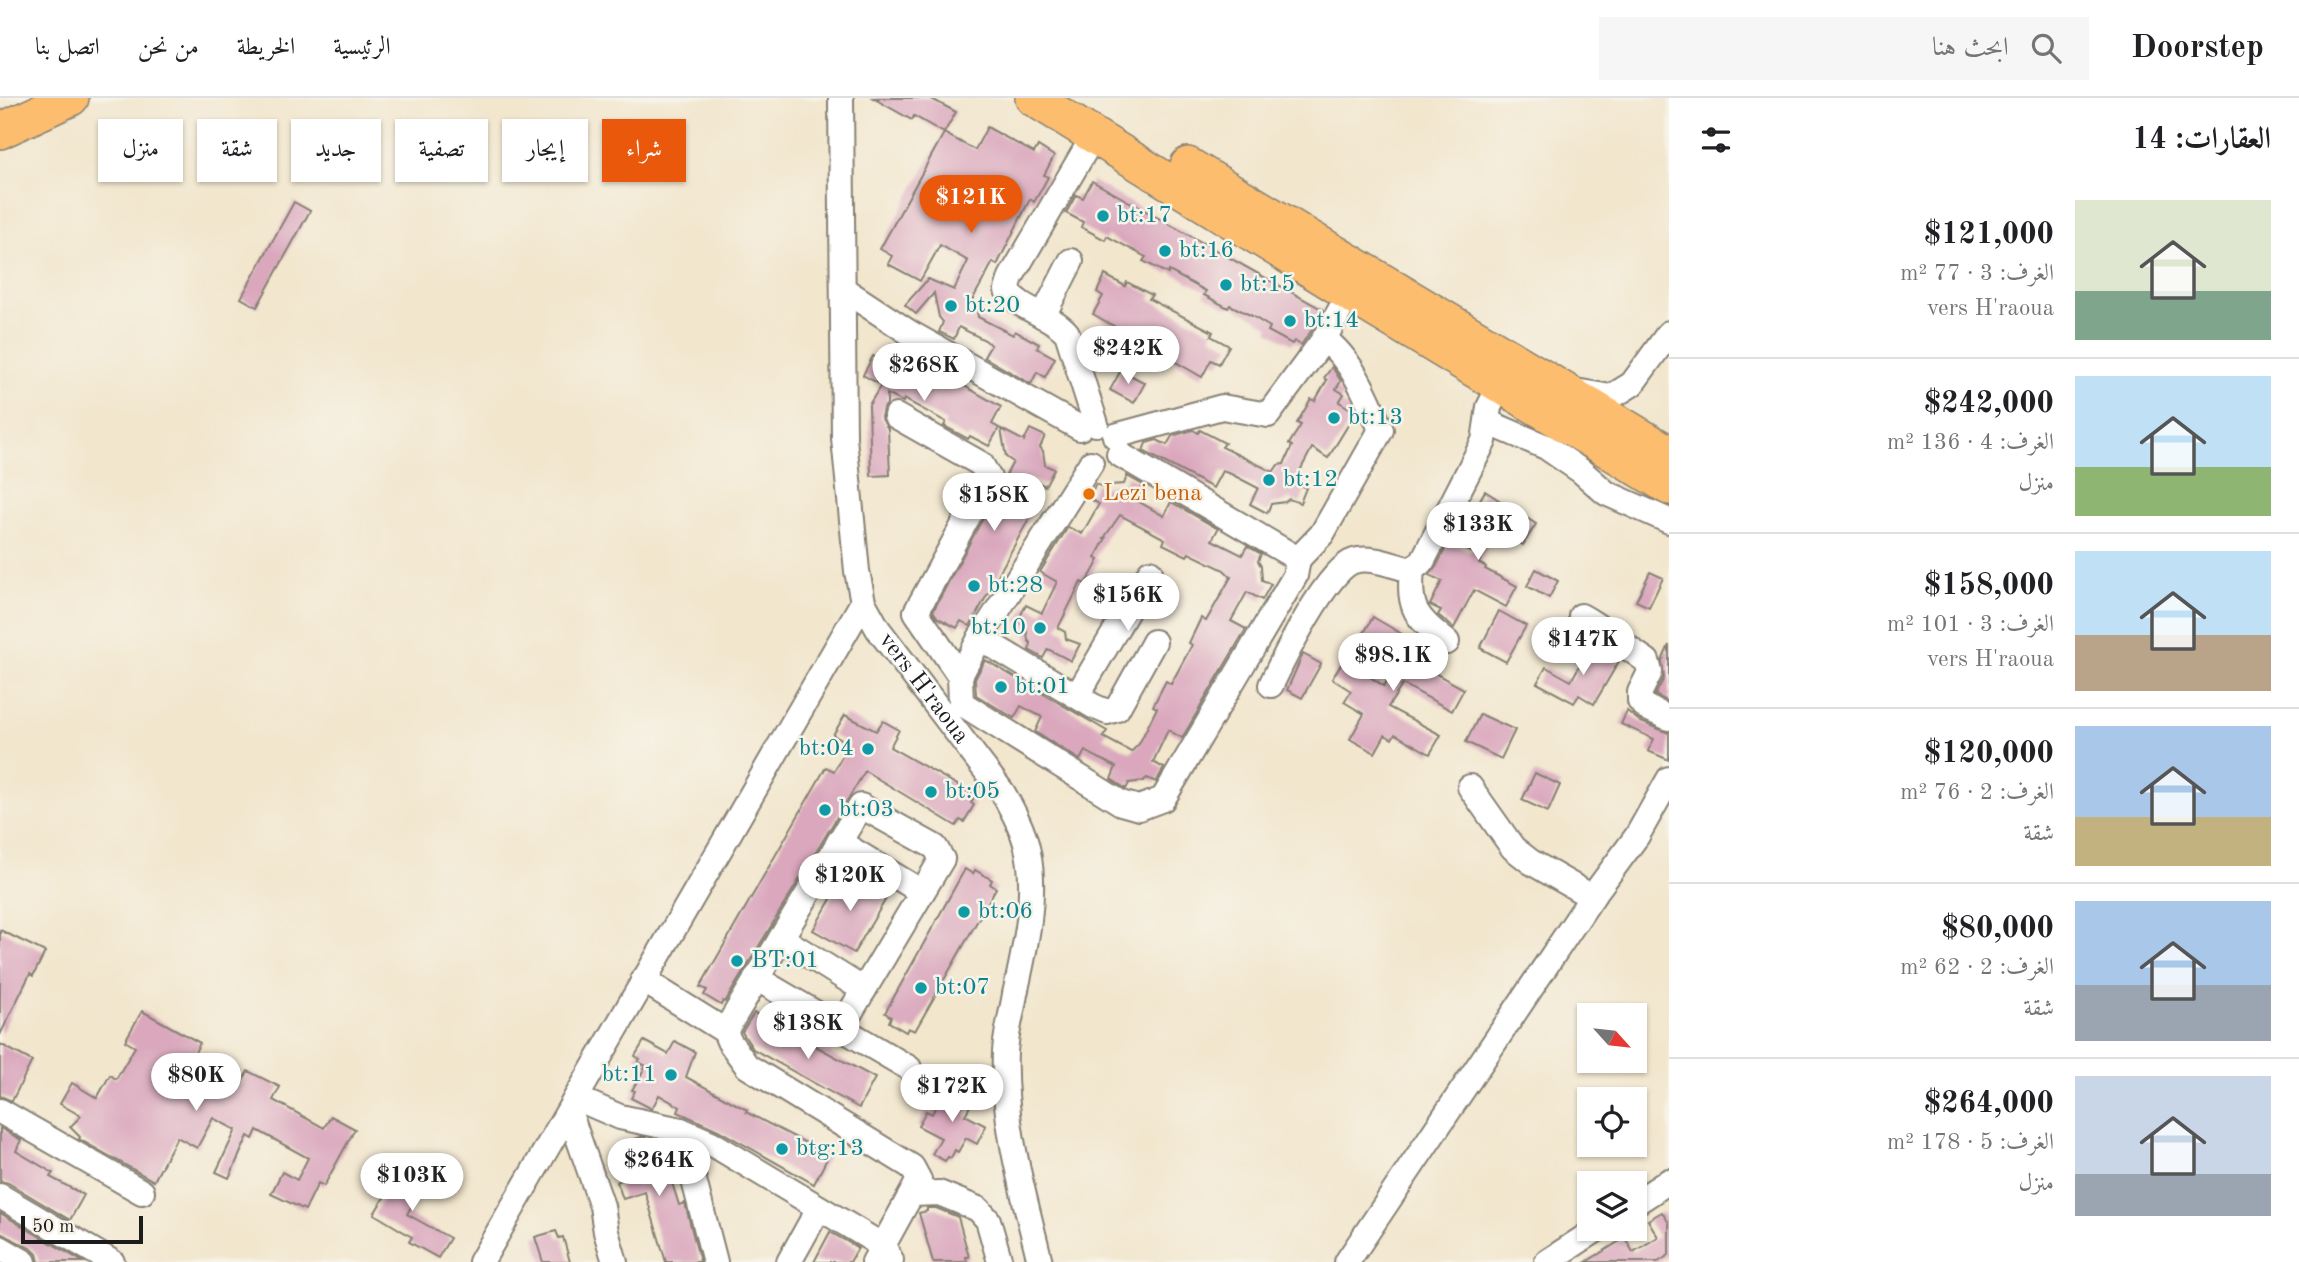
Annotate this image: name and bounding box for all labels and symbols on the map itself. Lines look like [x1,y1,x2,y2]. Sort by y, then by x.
pin: $121K [922,176,1020,235]
place label: bt:17 [1117,204,1172,228]
marker: bt:17 [1095,208,1111,224]
place label: bt:16 [1179,239,1234,263]
marker: bt:16 [1157,243,1173,259]
place label: bt:15 [1240,273,1295,297]
marker: bt:15 [1218,277,1234,293]
place label: bt:20 [965,294,1020,318]
marker: bt:20 [943,298,959,314]
place label: bt:14 [1304,309,1359,333]
marker: bt:14 [1282,313,1298,329]
pin: $242K [1079,327,1177,386]
pin: $268K [875,344,973,403]
place label: bt:13 [1348,406,1403,430]
marker: bt:13 [1326,410,1342,426]
place label: bt:12 [1283,468,1338,492]
marker: bt:12 [1261,472,1277,488]
pin: $158K [945,474,1043,533]
place label: Lezi bena [1103,482,1202,506]
marker: Lezi bena [1081,486,1097,502]
pin: $133K [1429,503,1527,562]
place label: bt:28 [988,574,1043,598]
pin: $156K [1079,574,1177,633]
marker: bt:28 [966,578,982,594]
place label: bt:10 [971,616,1026,640]
pin: $147K [1534,618,1632,677]
marker: bt:10 [1032,620,1048,636]
street label: vers H'raoua [874,629,973,749]
pin: $98.1K [1336,634,1450,693]
place label: bt:01 [1015,675,1070,699]
marker: bt:01 [993,679,1009,695]
place label: bt:04 [799,737,854,761]
marker: bt:04 [860,741,876,757]
place label: bt:05 [945,780,1000,804]
marker: bt:05 [923,784,939,800]
place label: bt:03 [839,798,894,822]
marker: bt:03 [817,802,833,818]
pin: $120K [801,854,899,913]
place label: bt:06 [978,900,1033,924]
marker: bt:06 [956,904,972,920]
place label: BT:01 [751,949,819,973]
marker: BT:01 [729,953,745,969]
place label: bt:07 [935,976,990,1000]
marker: bt:07 [913,980,929,996]
pin: $138K [759,1002,857,1061]
north arrow [1577,1003,1647,1073]
pin: $80K [155,1054,237,1113]
place label: bt:11 [602,1063,657,1087]
pin: $172K [903,1065,1001,1124]
marker: bt:11 [663,1067,679,1083]
place label: btg:13 [796,1137,864,1161]
pin: $264K [610,1138,708,1198]
marker: btg:13 [774,1141,790,1157]
pin: $103K [363,1154,461,1213]
scale bar [21,1213,144,1245]

